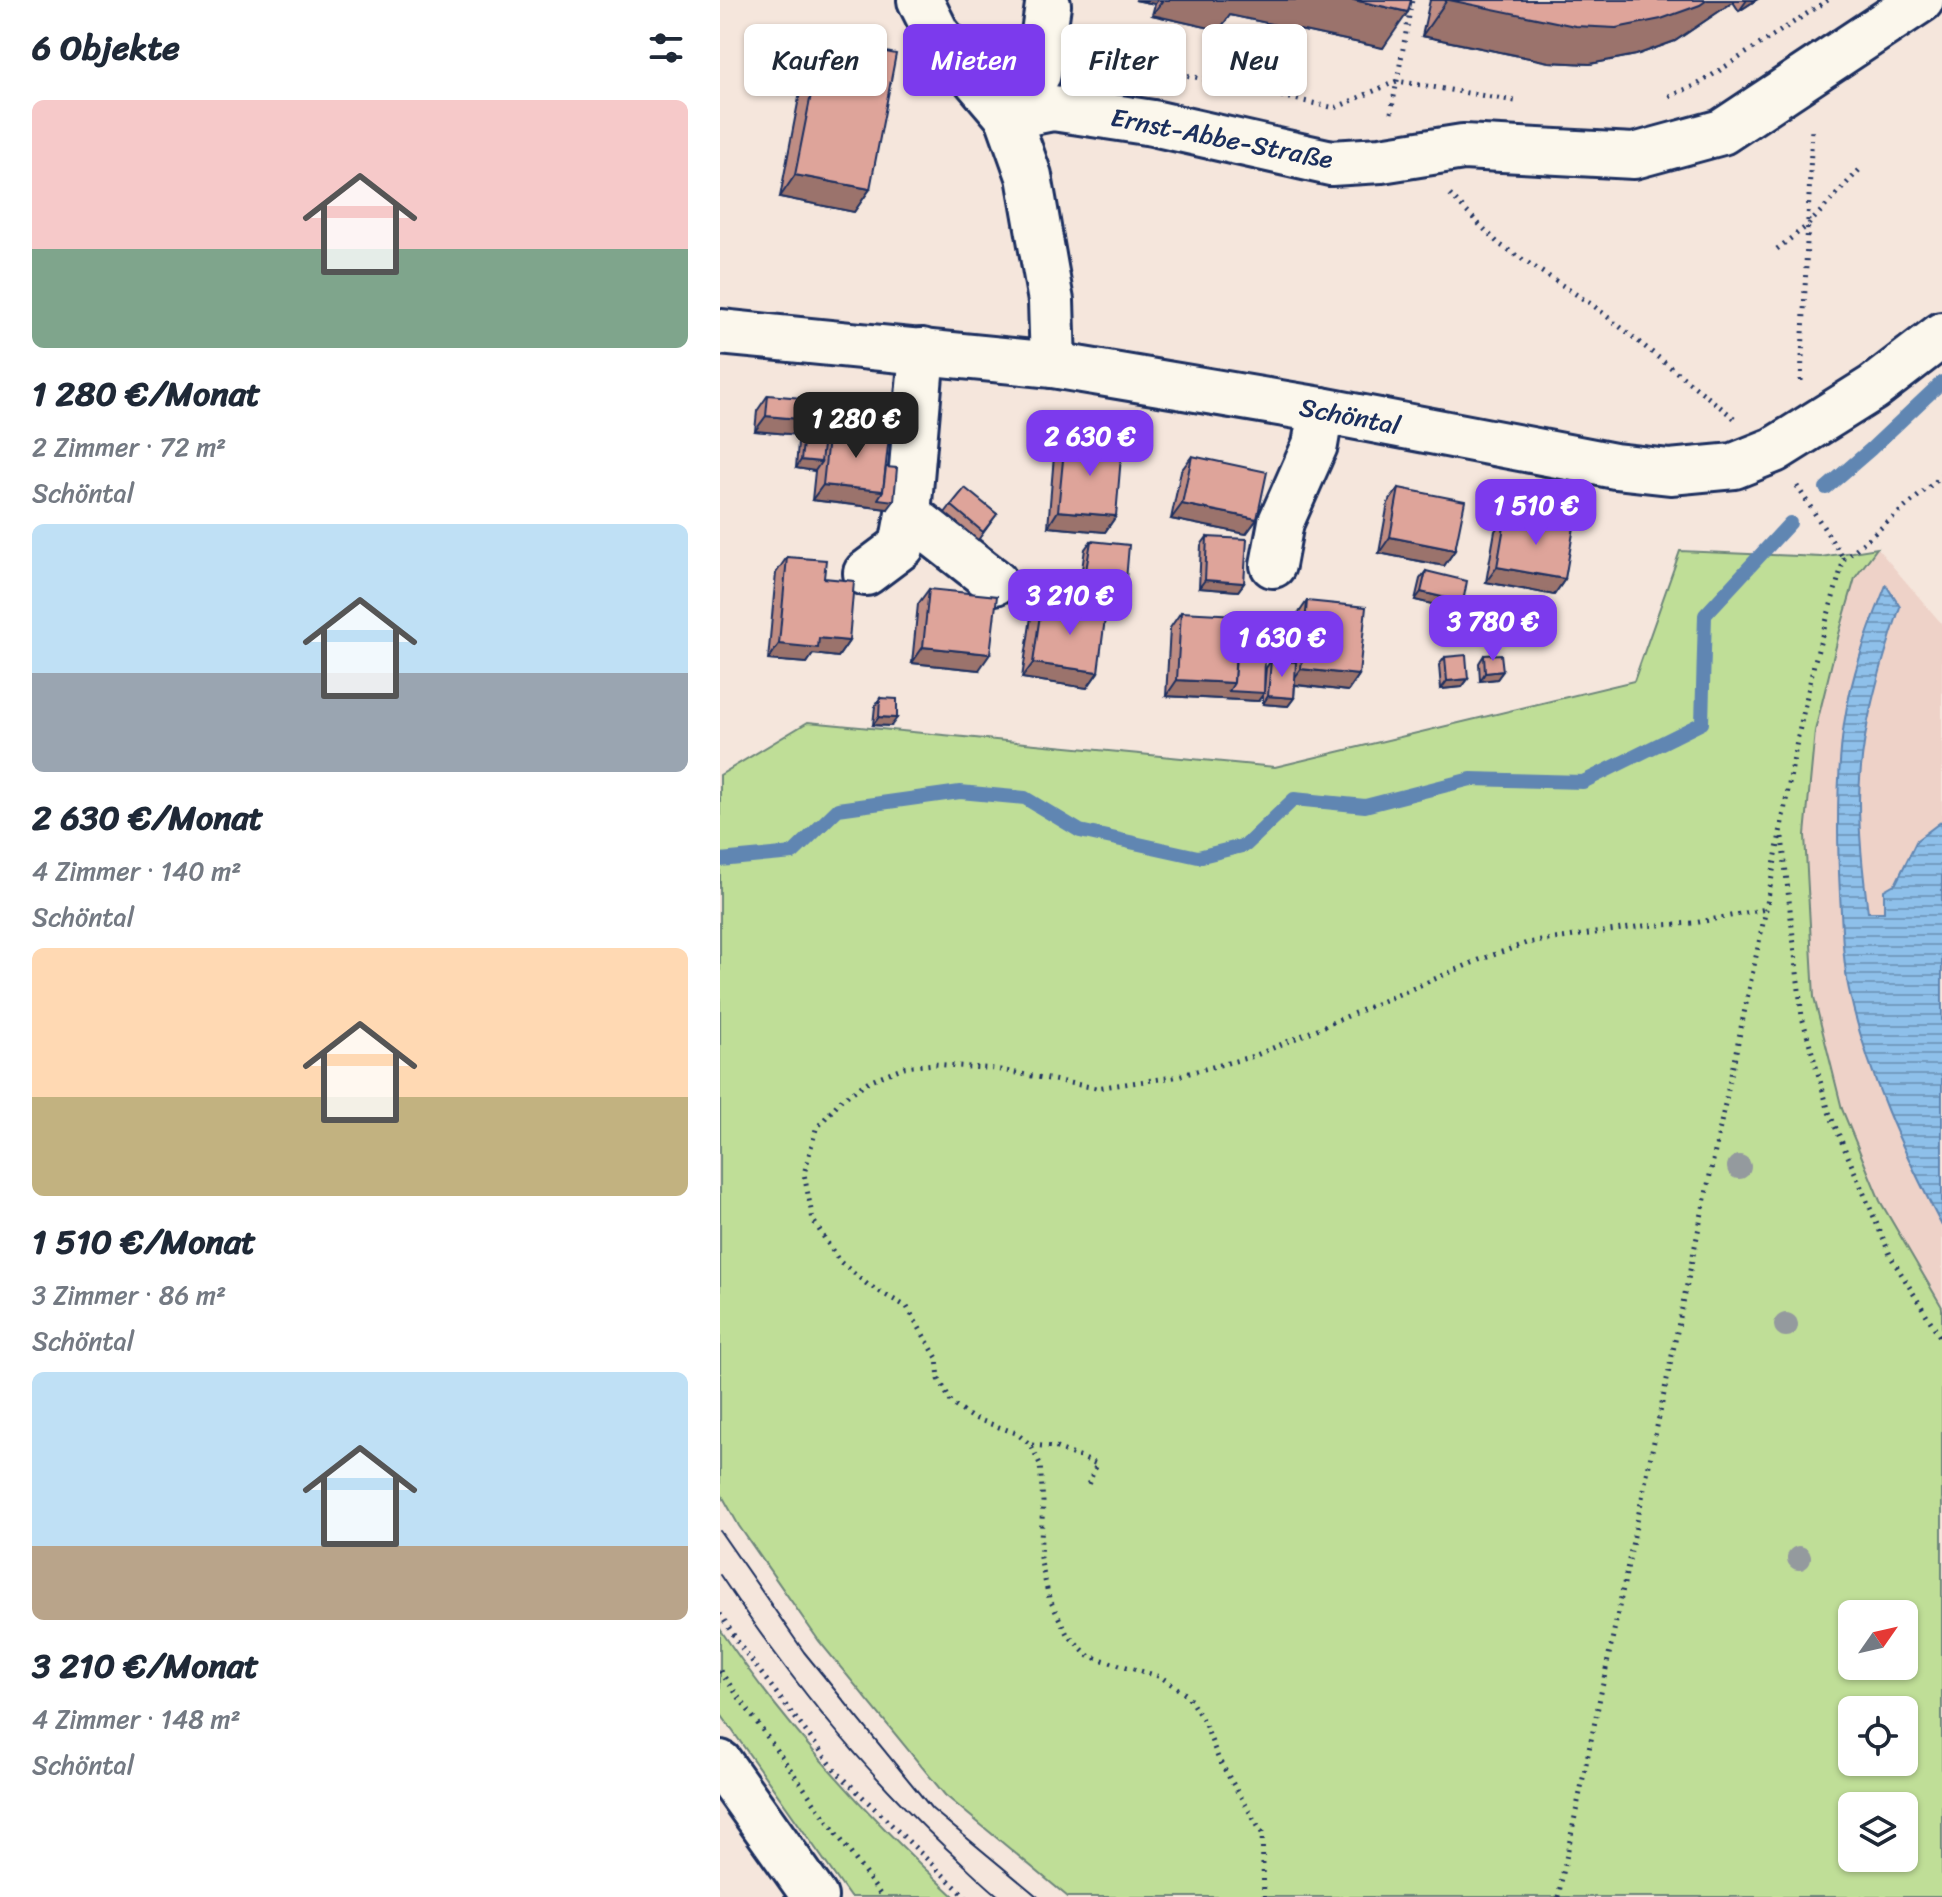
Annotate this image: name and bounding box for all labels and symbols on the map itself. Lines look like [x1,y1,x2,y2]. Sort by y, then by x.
street label: Ernst-Abbe-Straße [1107,94,1337,182]
street label: Schöntal [1296,384,1405,448]
pin: 1 280 € [782,392,930,460]
pin: 2 630 € [1016,410,1164,478]
pin: 1 510 € [1462,479,1610,547]
pin: 3 210 € [996,569,1144,637]
pin: 3 780 € [1419,595,1567,663]
pin: 1 630 € [1208,611,1356,679]
north arrow [1838,1600,1918,1680]

